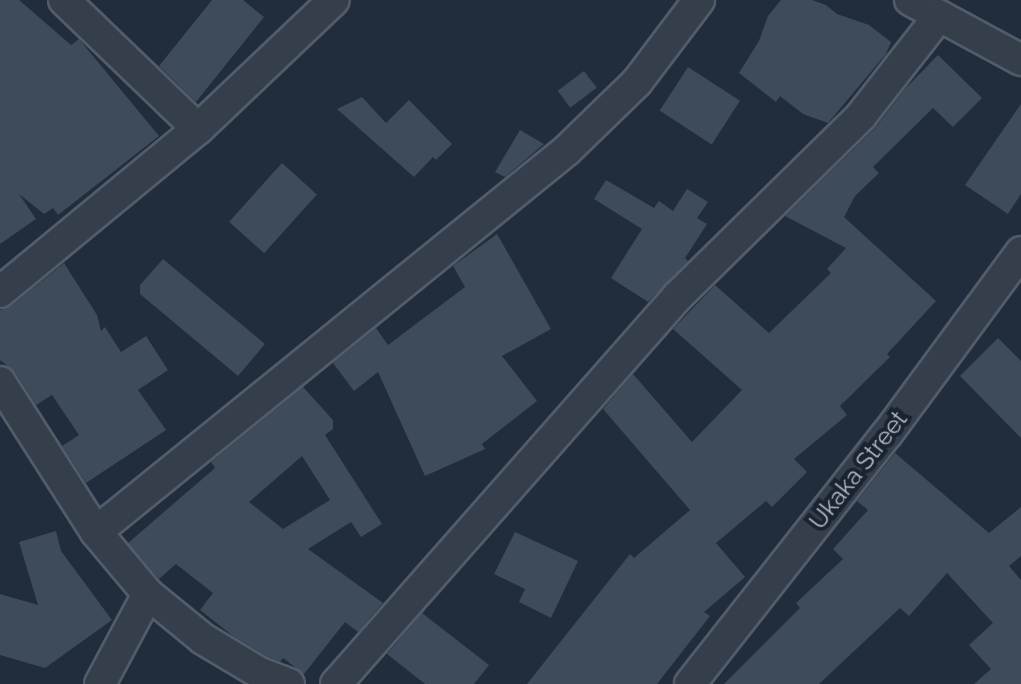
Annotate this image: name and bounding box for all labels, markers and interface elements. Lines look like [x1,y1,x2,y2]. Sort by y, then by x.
street label: Ukaka Street [803,405,913,535]

